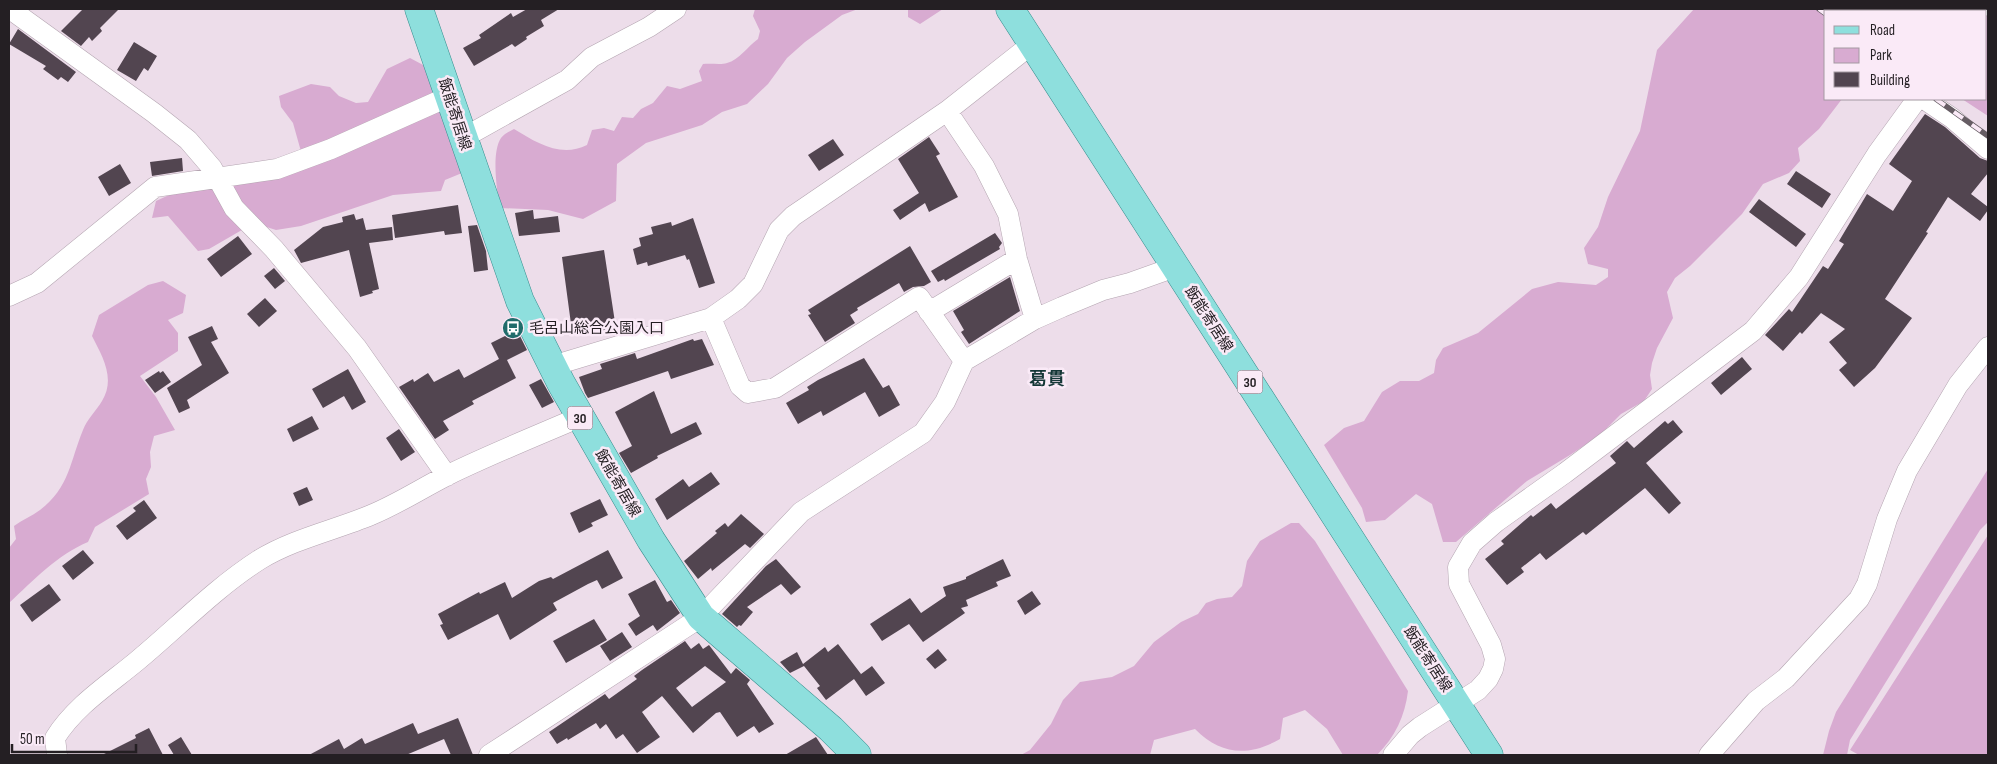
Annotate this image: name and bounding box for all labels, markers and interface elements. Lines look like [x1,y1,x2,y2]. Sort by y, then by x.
legend [1824,10,1987,100]
text: Road [1870,21,1895,40]
text: Park [1870,46,1892,65]
text: Building [1870,71,1910,90]
street label: 飯能寄居線 [434,76,475,153]
street label: 飯能寄居線 [1180,283,1237,356]
bus stop icon: 毛呂山総合公園入口 [501,316,525,340]
place label: 毛呂山総合公園入口 [529,319,664,338]
district label: 葛貫 [1029,369,1065,390]
road number: 30 [1238,371,1262,394]
road number: 30 [568,406,592,429]
street label: 飯能寄居線 [591,446,645,520]
street label: 飯能寄居線 [1399,623,1456,696]
scale bar [12,722,136,754]
text: 50 m [20,730,45,749]

